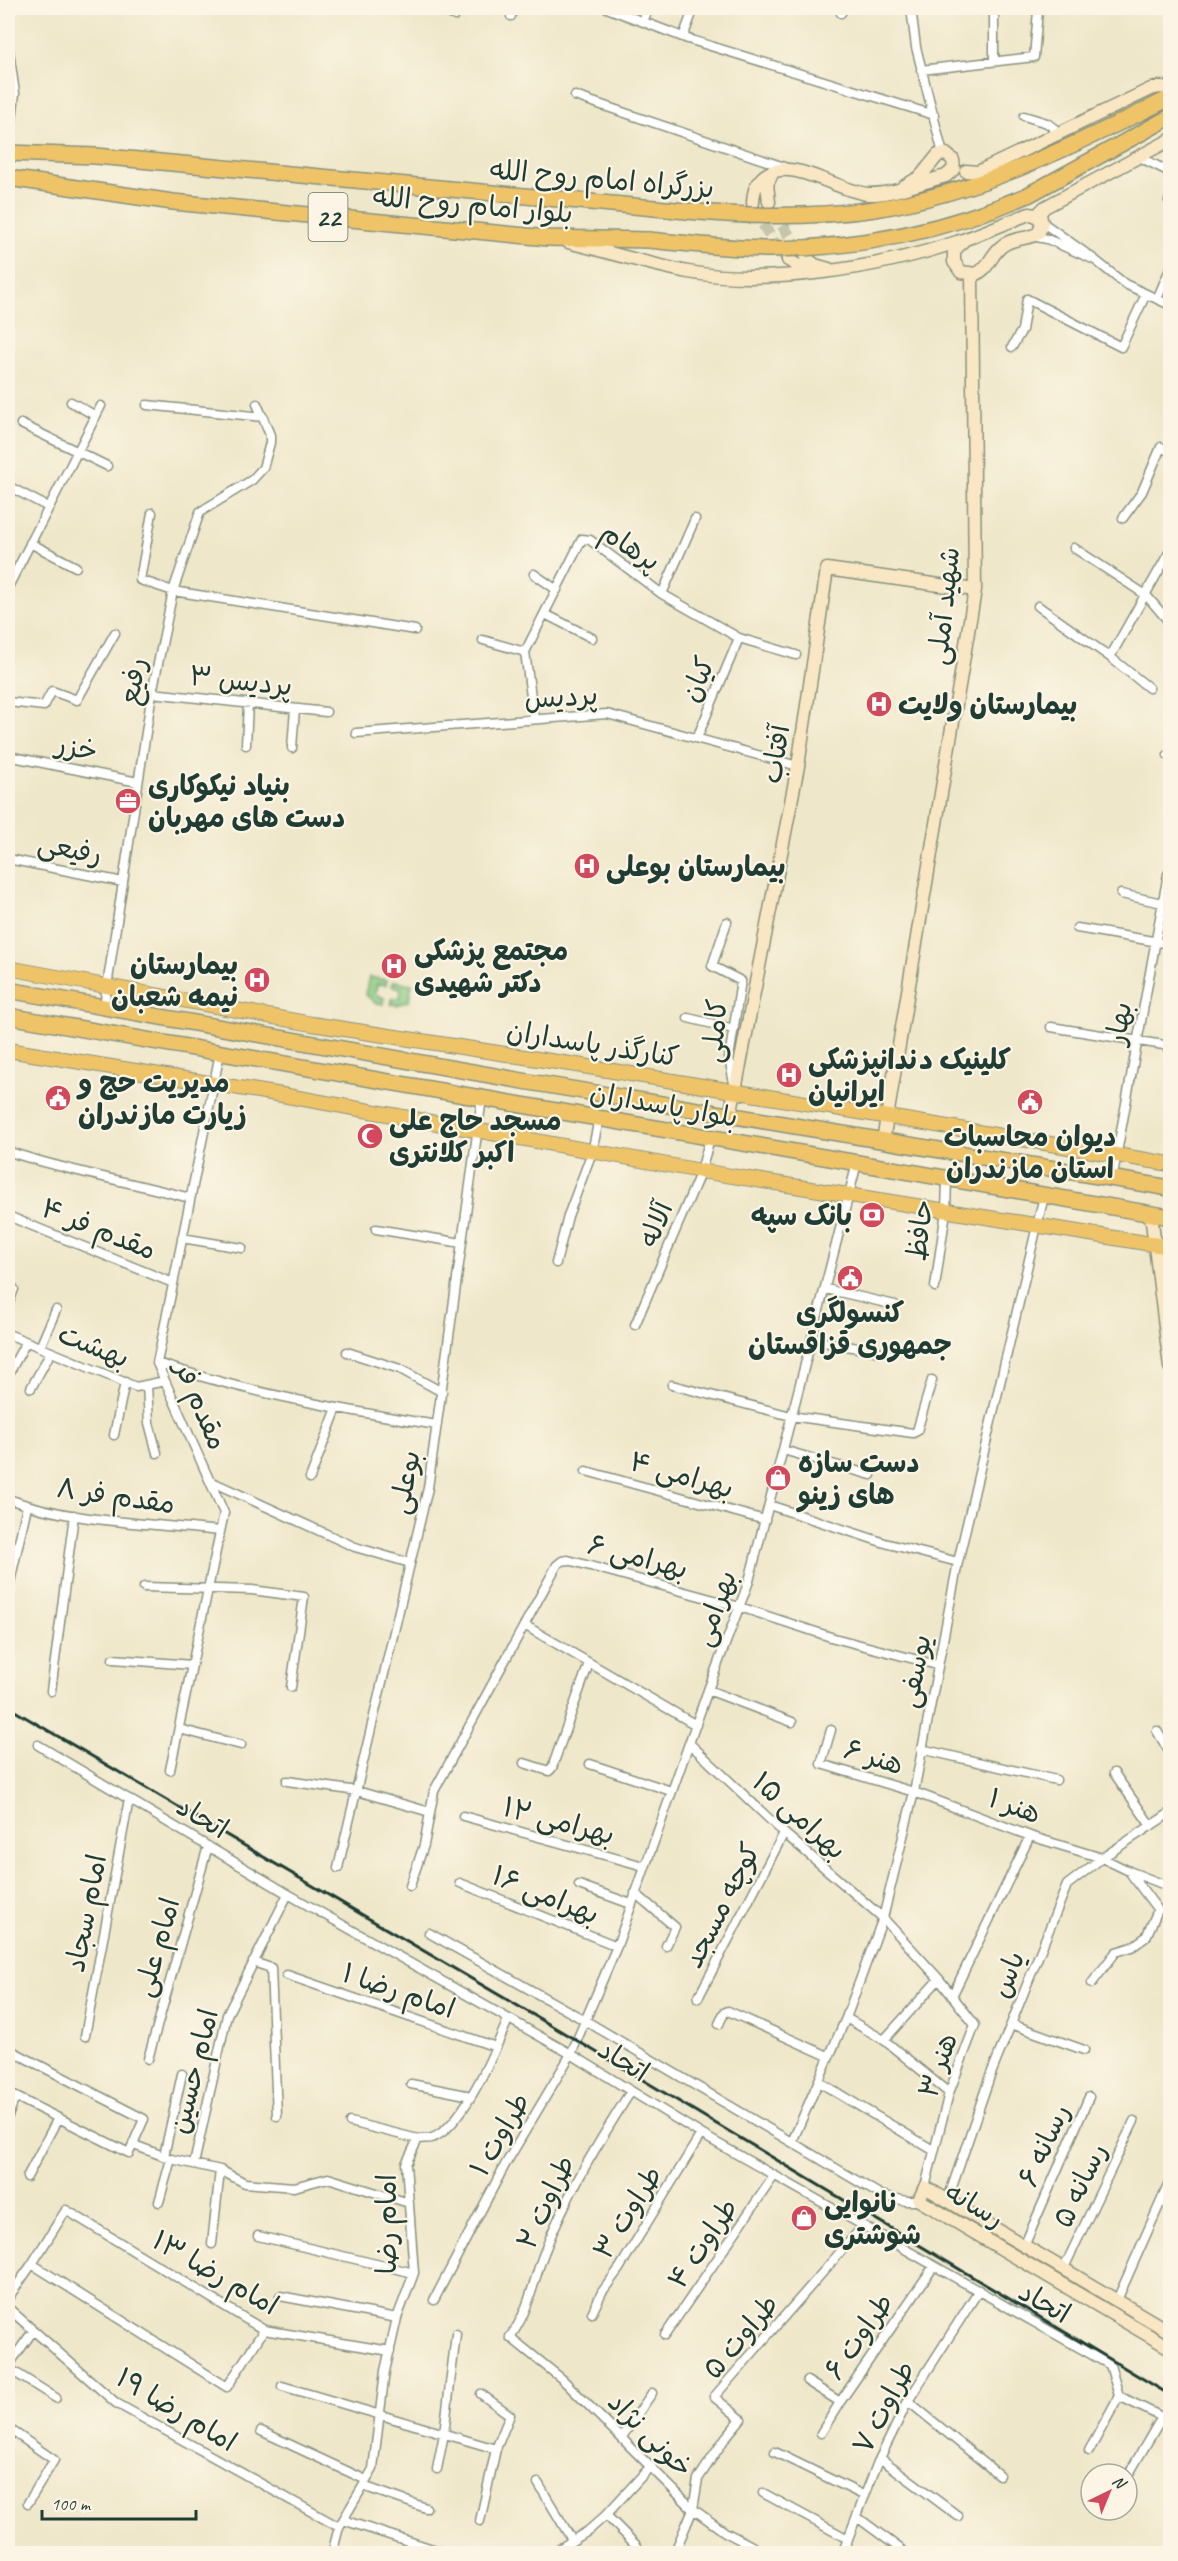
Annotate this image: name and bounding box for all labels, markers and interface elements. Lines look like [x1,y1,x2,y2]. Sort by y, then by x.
street label: بزرگراه امام روح الله [488,151,716,210]
street label: بلوار امام روح الله [371,178,575,235]
road number: 22 [308,193,348,241]
street label: پرهام [592,514,667,582]
street label: شهید آملی [920,545,967,667]
street label: کیان [672,651,723,707]
street label: رفیع [111,654,156,708]
street label: پردیس ۳ [188,658,294,704]
street label: پردیس [523,677,599,717]
place label: بیمارستان ولایت [898,687,1077,722]
hospital icon: بیمارستان ولایت [864,689,894,719]
street label: آفتاب [754,721,798,786]
street label: خزر [51,726,101,769]
place label: بنیاد نیکوکاری دست های مهربان [148,768,345,835]
office icon: بنیاد نیکوکاری دست های مهربان [113,786,143,816]
street label: رفیعی [35,825,105,872]
place label: بیمارستان بوعلی [606,849,786,885]
hospital icon: بیمارستان بوعلی [572,851,602,881]
place label: مجتمع پزشکی دکتر شهیدی [414,933,568,1000]
place label: بیمارستان نیمه شعبان [111,947,238,1014]
hospital icon: مجتمع پزشکی دکتر شهیدی [379,951,409,981]
hospital icon: بیمارستان نیمه شعبان [242,965,272,995]
street label: کاملی [694,998,735,1065]
street label: بهار [1097,999,1139,1049]
street label: کنارگذر پاسداران [504,1013,682,1075]
place label: کلینیک دندانپزشکی ایرانیان [808,1042,1011,1109]
hospital icon: کلینیک دندانپزشکی ایرانیان [774,1060,804,1090]
place label: مدیریت حج و زیارت مازندران [76,1065,247,1132]
street label: بلوار پاسداران [587,1074,741,1136]
public building icon: مدیریت حج و زیارت مازندران [43,1083,73,1113]
public building icon: دیوان محاسبات استان مازندران [1015,1087,1045,1117]
place label: مسجد حاج علی اکبر کلانتری [389,1103,562,1170]
place label: دیوان محاسبات استان مازندران [944,1119,1116,1186]
mosque icon: مسجد حاج علی اکبر کلانتری [355,1121,385,1151]
street label: مقدم فر ۴ [35,1190,161,1271]
street label: آلاله [630,1195,681,1252]
street label: حافظ [898,1197,941,1263]
place label: بانک سپه [751,1198,852,1233]
bank icon: بانک سپه [857,1200,887,1230]
public building icon: کنسولگری جمهوری قزاقستان [835,1263,865,1293]
place label: کنسولگری جمهوری قزاقستان [748,1295,952,1363]
street label: بهشت [53,1315,135,1376]
street label: مقدم فر [163,1354,236,1456]
street label: بهرامی ۴ [626,1443,738,1506]
place label: دست سازه های زینو [796,1445,920,1513]
street label: بوعلی [381,1447,428,1517]
shop icon: دست سازه های زینو [763,1463,793,1493]
street label: مقدم فر ۸ [54,1470,178,1525]
street label: بهرامی ۶ [584,1526,692,1587]
street label: بهرامی [685,1565,744,1651]
street label: یوسفی [890,1631,939,1711]
street label: هنر ۶ [840,1731,908,1782]
street label: بهرامی ۱۵ [745,1764,854,1867]
street label: هنر ۱ [984,1780,1046,1831]
street label: اتحاد [170,1788,235,1846]
street label: بهرامی ۱۲ [499,1789,619,1852]
street label: کوچه مسجد [675,1837,768,1974]
street label: امام سجاد [57,1851,118,1976]
street label: بهرامی ۱۶ [487,1857,605,1932]
street label: امام علی [126,1893,191,2002]
street label: یاس [982,1946,1033,2003]
street label: امام رضا ۱ [336,1955,460,2030]
street label: امام حسین [161,2005,230,2138]
street label: هنر ۳ [910,2028,965,2102]
street label: اتحاد [591,2031,656,2090]
street label: طراوت ۱ [462,2086,537,2182]
street label: رسانه ۶ [1010,2098,1077,2192]
street label: رسانه ۵ [1045,2137,1114,2233]
street label: طراوت ۲ [509,2150,582,2255]
street label: طراوت ۳ [585,2159,670,2265]
street label: رسانه [939,2173,1011,2235]
street label: امام رضا [369,2174,408,2274]
place label: نانوایی شوشتری [824,2185,921,2252]
street label: طراوت ۴ [659,2191,745,2295]
shop icon: نانوایی شوشتری [789,2203,819,2233]
street label: امام رضا ۱۳ [144,2222,285,2326]
street label: اتحاد [1013,2274,1077,2331]
street label: طراوت ۶ [816,2286,901,2386]
street label: طراوت ۵ [695,2287,786,2386]
street label: طراوت ۷ [844,2355,922,2460]
street label: امام رضا ۱۹ [108,2360,244,2463]
street label: خونی نژاد [601,2384,701,2484]
north arrow [1079,2462,1139,2522]
text: N [1108,2471,1131,2495]
scale bar [42,2483,196,2521]
text: 100 m [51,2493,92,2515]

